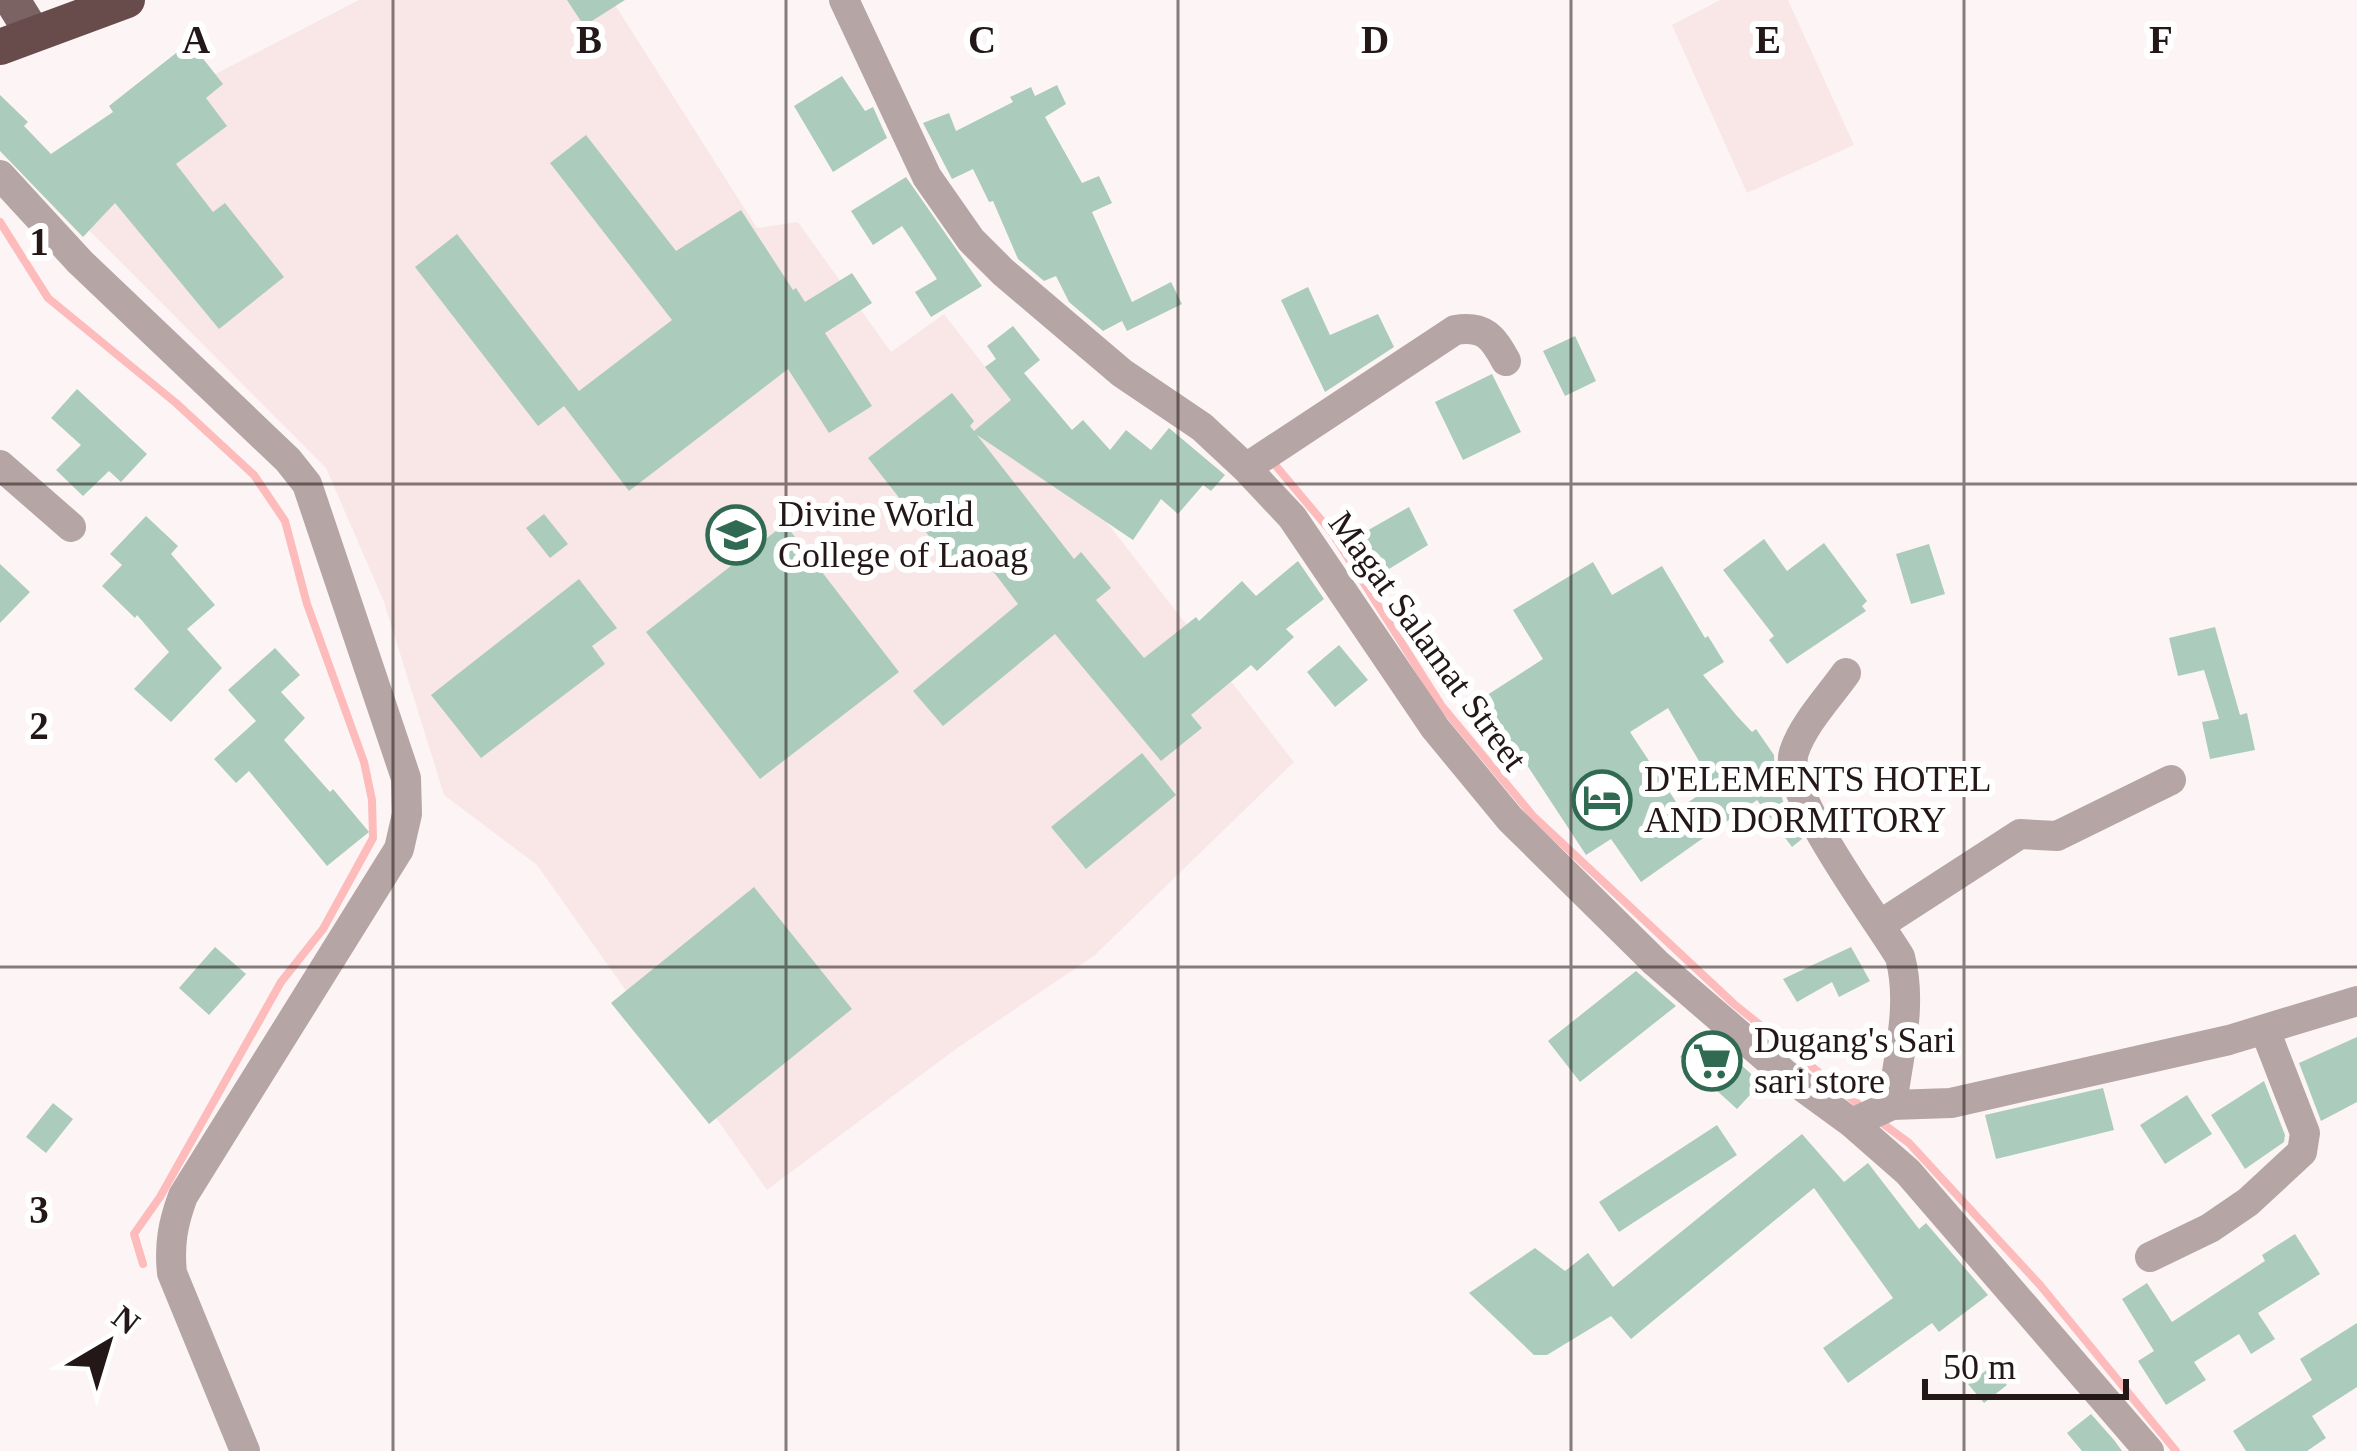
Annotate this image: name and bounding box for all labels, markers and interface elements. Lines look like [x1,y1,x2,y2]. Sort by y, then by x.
text: A [182,18,210,61]
text: B [576,18,602,61]
text: C [968,18,996,61]
text: D [1361,18,1389,61]
text: E [1755,18,1781,61]
text: F [2149,18,2173,61]
text: 1 [29,220,49,263]
place label: Divine World College of Laoag [778,494,1028,575]
school or university icon: Divine World College of Laoag [705,504,767,566]
street label: Magat Salamat Street [1321,504,1535,778]
text: 2 [29,704,49,747]
place label: D'ELEMENTS HOTEL AND DORMITORY [1644,759,1991,840]
hotel icon: D'ELEMENTS HOTEL AND DORMITORY [1571,769,1633,831]
place label: Dugang's Sari sari store [1754,1020,1955,1101]
supermarket icon: Dugang's Sari sari store [1681,1030,1743,1092]
text: 3 [29,1188,49,1231]
north arrow [48,1283,168,1403]
text: N [105,1299,146,1342]
scale bar [1925,1325,2126,1399]
text: 50 m [1943,1347,2016,1387]

